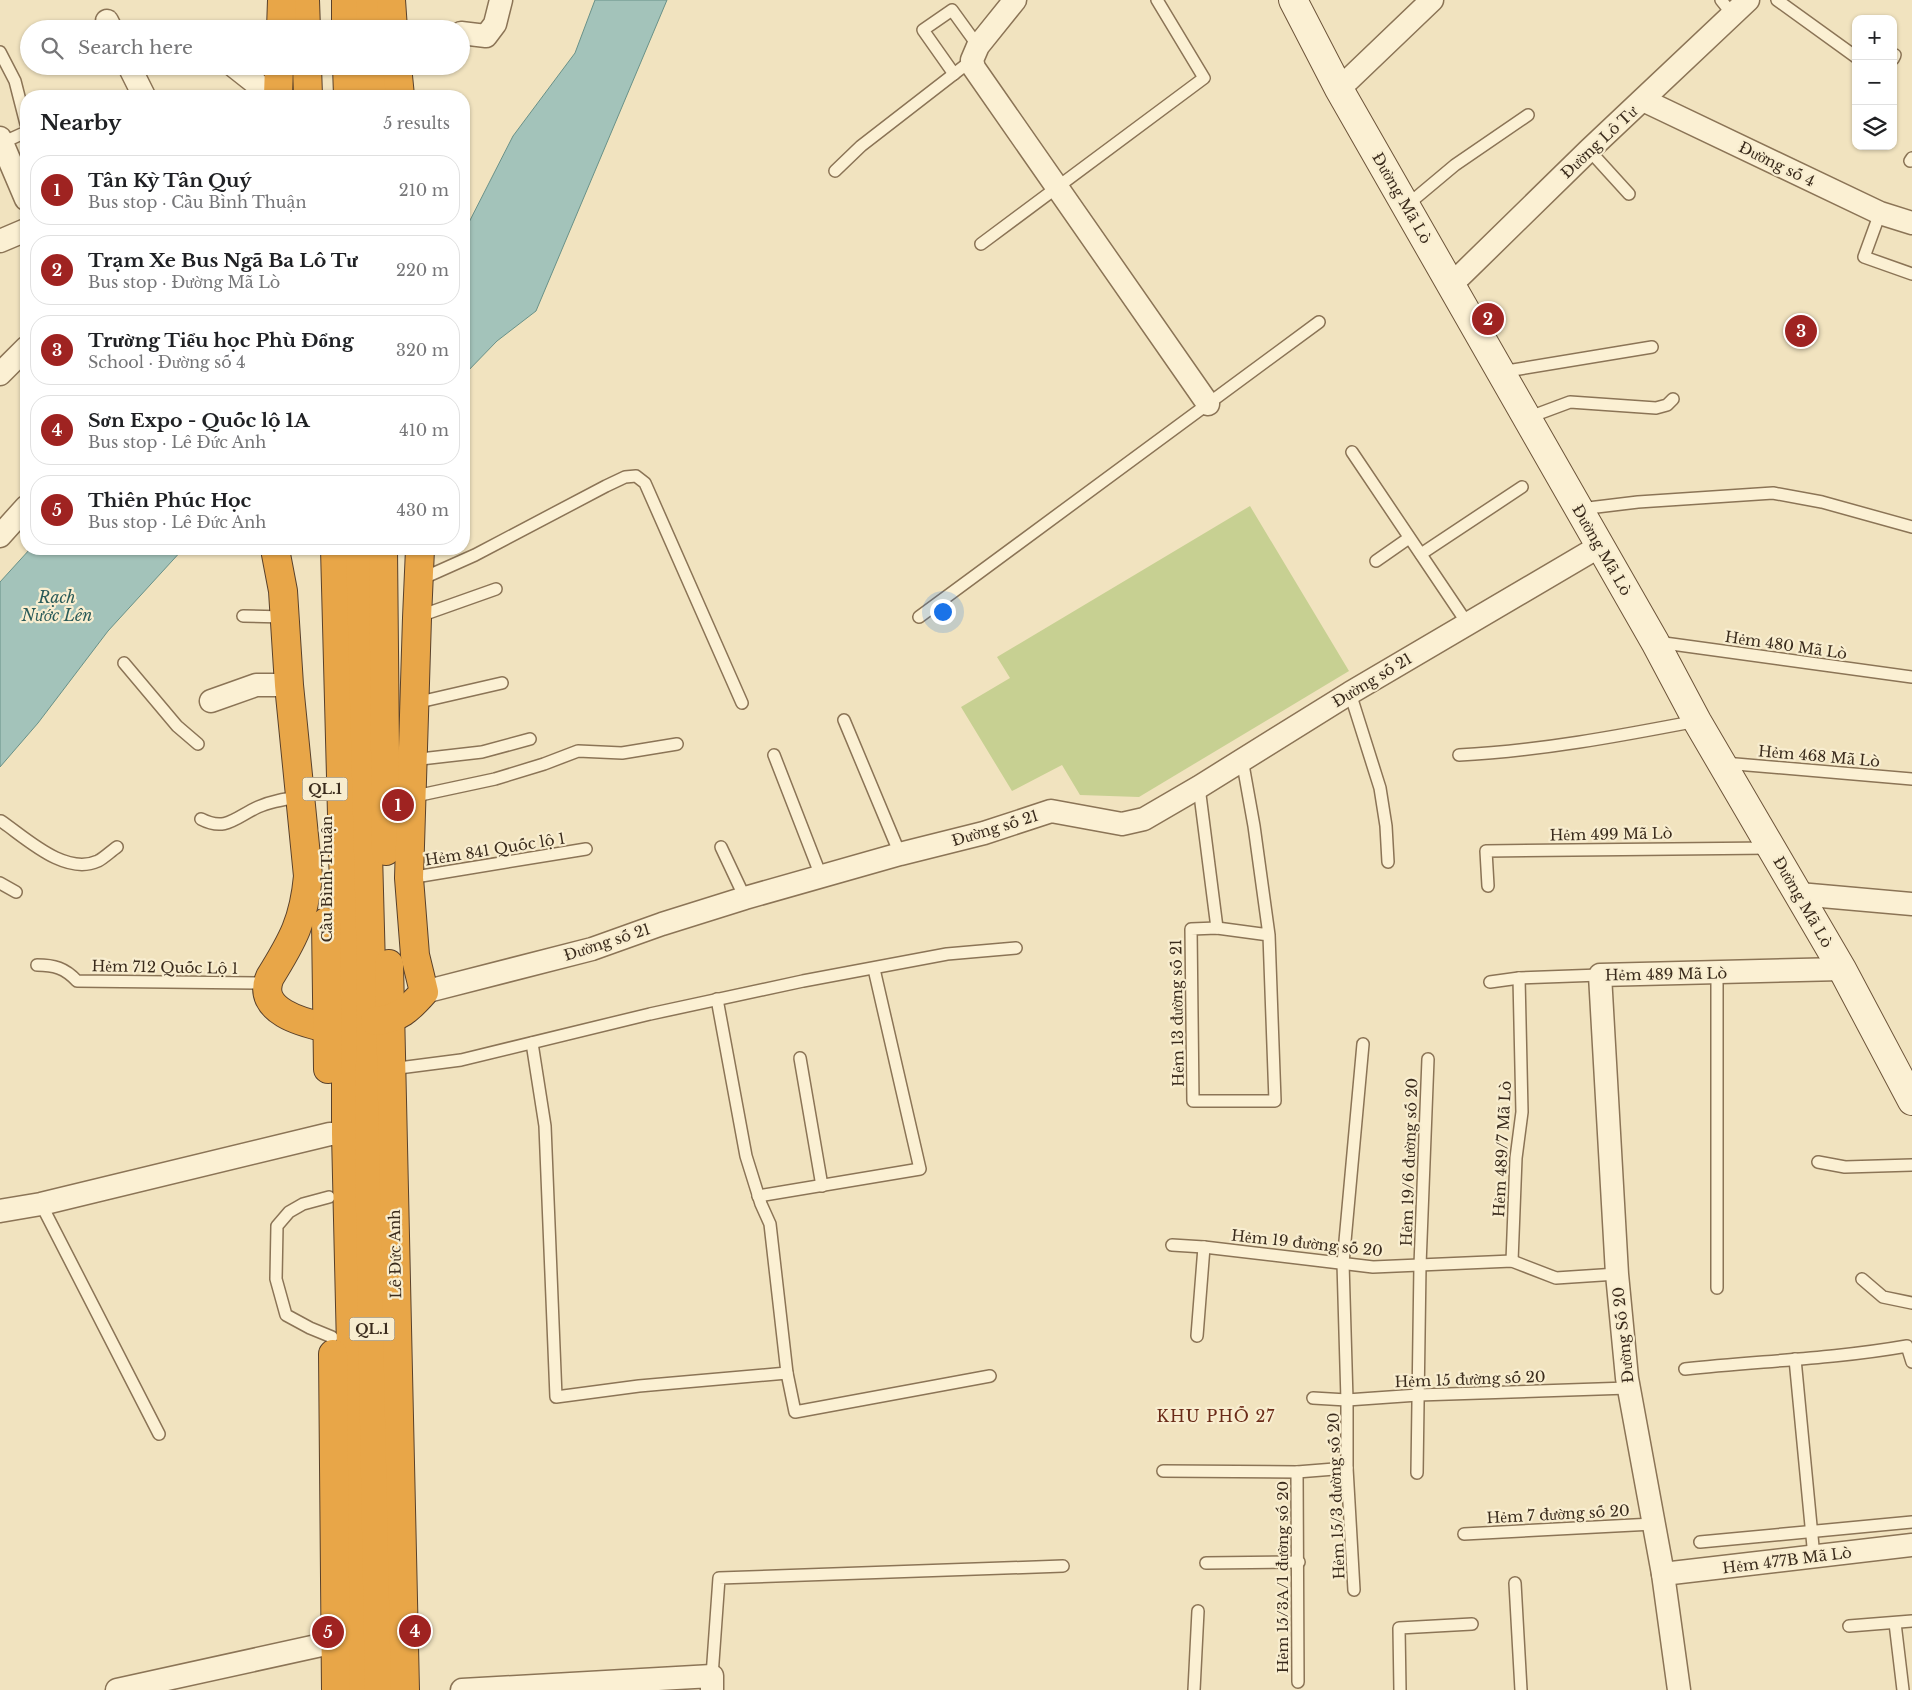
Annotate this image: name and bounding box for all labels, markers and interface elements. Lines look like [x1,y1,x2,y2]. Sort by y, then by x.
map controls [1852,15,1897,150]
button: + [1852,15,1897,60]
search box [20,20,470,75]
icon: search [38,34,66,62]
text: Search here [78,36,193,59]
button: − [1852,60,1897,105]
street label: Đường Lô Tư [1557,101,1642,182]
button: layers [1852,105,1897,150]
text: Nearby [40,110,121,136]
text: 5 results [383,113,450,133]
street label: Đường số 4 [1736,137,1818,191]
street label: Đường Mã Lò [1368,149,1436,247]
text: Tân Kỳ Tân Quý [88,169,252,192]
text: 1 [54,180,60,200]
text: 210 m [399,180,449,200]
text: Bus stop · Cầu Bình Thuận [88,192,306,212]
text: Trạm Xe Bus Ngã Ba Lô Tư [88,249,358,272]
text: 2 [52,260,62,280]
text: 220 m [396,260,449,280]
text: Bus stop · Đường Mã Lò [88,272,280,292]
pin: 2 [1472,300,1504,338]
pin: 3 [1785,312,1817,350]
text: Trường Tiểu học Phù Đổng [88,329,354,352]
text: 3 [52,340,62,360]
text: 320 m [396,340,449,360]
text: School · Đường số 4 [88,352,246,372]
text: Sơn Expo - Quốc lộ 1A [88,409,310,432]
text: 4 [52,420,62,440]
text: 410 m [399,420,449,440]
text: Bus stop · Lê Đức Anh [88,432,266,452]
text: Thiên Phúc Học [88,489,251,512]
text: 5 [52,500,62,520]
text: 430 m [397,500,449,520]
street label: Đường Mã Lò [1568,501,1636,599]
text: Bus stop · Lê Đức Anh [88,512,266,532]
water label: Rạch Nước Lên [21,587,92,625]
your location [930,599,956,625]
street label: Hẻm 480 Mã Lò [1724,627,1849,663]
street label: Đường số 21 [1329,649,1415,711]
street label: Hẻm 468 Mã Lò [1757,741,1881,771]
road number: QL.1 [302,778,348,801]
pin: 1 [382,786,414,824]
street label: Đường số 21 [949,806,1041,850]
street label: Cầu Bình Thuận [317,816,336,942]
street label: Hẻm 499 Mã Lò [1549,823,1673,845]
street label: Hẻm 841 Quốc lộ 1 [423,829,567,869]
street label: Đường Mã Lò [1769,853,1837,951]
street label: Đường số 21 [561,919,653,965]
street label: Hẻm 13 đường số 21 [1166,939,1188,1087]
street label: Hẻm 712 Quốc Lộ 1 [91,956,239,978]
street label: Hẻm 489 Mã Lò [1605,963,1727,985]
street label: Hẻm 19/6 đường số 20 [1397,1077,1421,1247]
street label: Hẻm 489/7 Mã Lò [1489,1080,1515,1218]
street label: Lê Đức Anh [385,1209,405,1299]
street label: Hẻm 19 đường số 20 [1230,1226,1384,1260]
street label: Đường Số 20 [1609,1286,1637,1384]
road number: QL.1 [350,1318,394,1340]
street label: Hẻm 15 đường số 20 [1394,1367,1546,1391]
district label: KHU PHỐ 27 [1157,1406,1275,1426]
street label: Hẻm 15/3 đường số 20 [1324,1412,1348,1580]
street label: Hẻm 15/3A/1 đường số 20 [1273,1481,1292,1673]
street label: Hẻm 7 đường số 20 [1486,1501,1630,1527]
street label: Hẻm 477B Mã Lò [1721,1543,1853,1577]
pin: 4 [399,1612,431,1650]
pin: 5 [312,1613,344,1651]

